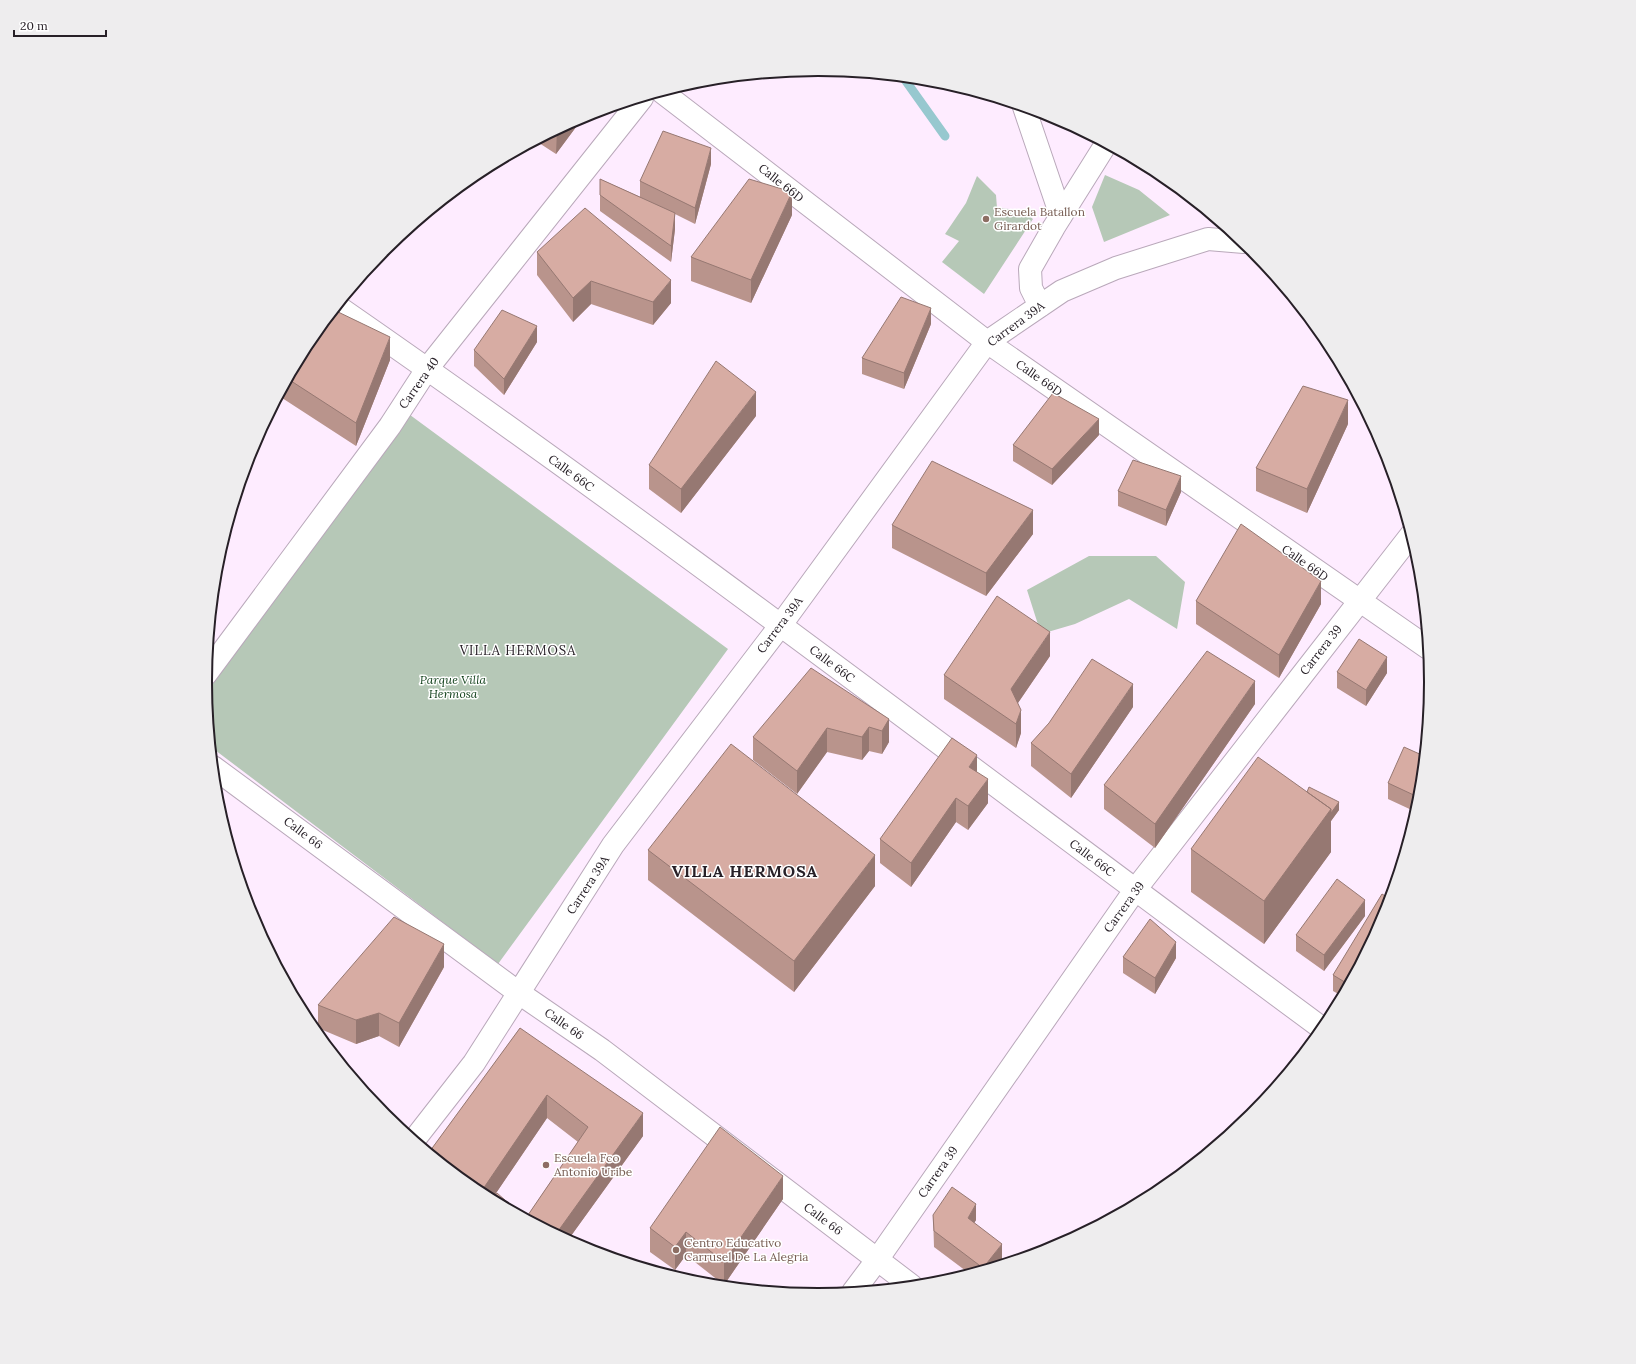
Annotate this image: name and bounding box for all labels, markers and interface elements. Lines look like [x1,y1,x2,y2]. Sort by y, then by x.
scale bar [14,12,106,38]
text: 20 m [20,18,48,33]
street label: Calle 66D [756,160,807,205]
place label: Escuela Batallon Girardot [994,204,1085,233]
marker: Escuela Batallon Girardot [981,214,991,224]
street label: Carrera 39A [984,298,1048,349]
street label: Carrera 40 [395,354,442,412]
street label: Calle 66D [1013,356,1066,399]
street label: Calle 66C [545,451,598,495]
street label: Calle 66D [1279,541,1332,584]
street label: Carrera 39A [753,593,806,656]
street label: Carrera 39 [1296,622,1345,678]
district label: VILLA HERMOSA [459,642,576,659]
street label: Calle 66C [807,642,858,686]
park label: Parque Villa Hermosa [420,672,487,701]
street label: Calle 66 [281,813,326,852]
street label: Calle 66C [1067,836,1118,880]
street label: Carrera 39A [563,852,612,917]
district label: VILLA HERMOSA [672,861,818,881]
street label: Carrera 39 [1100,878,1147,935]
street label: Calle 66 [542,1005,587,1043]
street label: Carrera 39 [914,1143,961,1200]
place label: Escuela Fco Antonio Uribe [553,1150,633,1179]
marker: Escuela Fco Antonio Uribe [541,1160,551,1170]
street label: Calle 66 [801,1199,846,1238]
place label: Centro Educativo Carrusel De La Alegria [684,1235,808,1264]
marker: Centro Educativo Carrusel De La Alegria [671,1245,681,1255]

